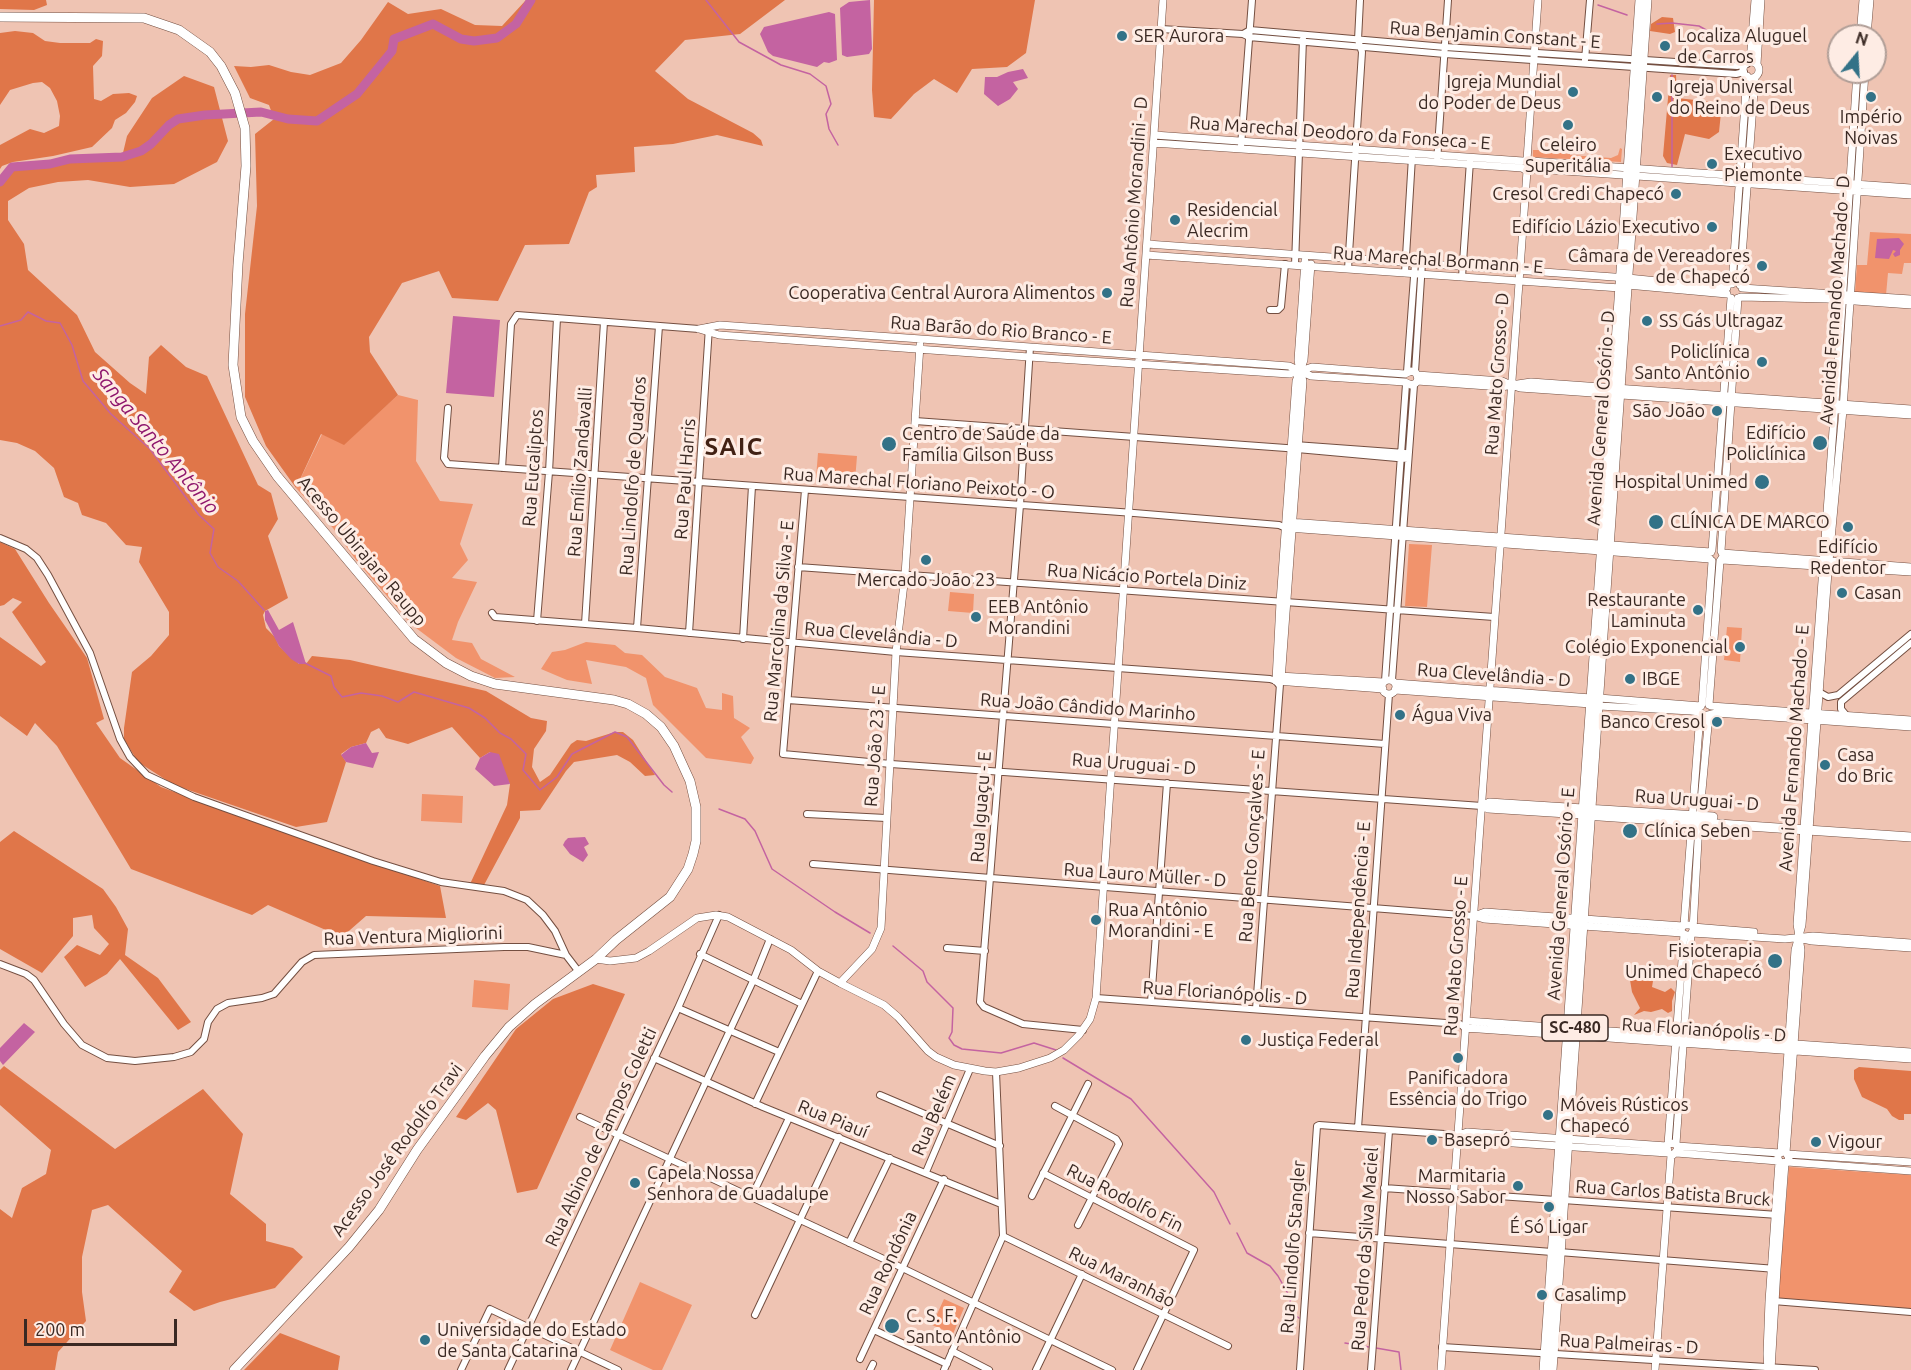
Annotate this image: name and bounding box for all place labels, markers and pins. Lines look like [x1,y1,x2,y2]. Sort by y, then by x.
place label: SER Aurora [1134,25,1224,47]
place label: Localiza Aluguel de Carros [1677,25,1807,68]
marker: SER Aurora [1115,29,1129,43]
marker: Localiza Aluguel de Carros [1658,39,1672,53]
place label: Igreja Mundial do Poder de Deus [1418,71,1561,113]
place label: Igreja Universal do Reino de Deus [1669,76,1810,118]
marker: Igreja Mundial do Poder de Deus [1566,85,1580,99]
marker: Igreja Universal do Reino de Deus [1650,90,1664,104]
marker: Império Noivas [1864,90,1878,104]
place label: Império Noivas [1840,106,1902,148]
marker: Celeiro Superitália [1561,118,1575,132]
place label: Celeiro Superitália [1525,134,1611,176]
place label: Executivo Piemonte [1724,143,1802,186]
marker: Executivo Piemonte [1705,157,1719,171]
place label: Cresol Credi Chapecó [1492,183,1664,205]
marker: Cresol Credi Chapecó [1669,187,1683,201]
place label: Residencial Alecrim [1187,199,1278,242]
marker: Residencial Alecrim [1168,213,1182,227]
place label: Edifício Lázio Executivo [1512,216,1700,238]
marker: Edifício Lázio Executivo [1705,220,1719,234]
place label: Câmara de Vereadores de Chapecó [1568,245,1750,288]
marker: Câmara de Vereadores de Chapecó [1755,259,1769,273]
place label: Cooperativa Central Aurora Alimentos [788,282,1095,304]
marker: Cooperativa Central Aurora Alimentos [1100,286,1114,300]
place label: SS Gás Ultragaz [1659,310,1783,332]
marker: SS Gás Ultragaz [1640,314,1654,328]
place label: Policlínica Santo Antônio [1635,341,1750,384]
marker: Policlínica Santo Antônio [1755,355,1769,369]
place label: São João [1632,400,1705,422]
marker: São João [1710,404,1724,418]
place label: Edifício Policlínica [1726,422,1806,464]
place label: Centro de Saúde da Família Gilson Buss [902,423,1060,466]
marker: Edifício Policlínica [1811,434,1829,452]
marker: Centro de Saúde da Família Gilson Buss [880,435,898,453]
place label: Hospital Unimed [1614,471,1748,493]
marker: Hospital Unimed [1753,473,1771,491]
place label: CLÍNICA DE MARCO [1670,511,1830,533]
marker: CLÍNICA DE MARCO [1647,513,1665,531]
marker: Edifício Redentor [1841,520,1855,534]
place label: Edifício Redentor [1810,536,1886,578]
marker: Mercado João 23 [919,553,933,567]
place label: Mercado João 23 [857,569,995,591]
place label: Casan [1854,582,1902,604]
marker: Casan [1835,586,1849,600]
place label: Restaurante Laminuta [1587,589,1686,632]
place label: EEB Antônio Morandini [988,596,1088,638]
marker: Restaurante Laminuta [1691,603,1705,617]
marker: EEB Antônio Morandini [969,610,983,624]
place label: Colégio Exponencial [1565,636,1728,658]
marker: Colégio Exponencial [1733,640,1747,654]
place label: IBGE [1642,668,1680,690]
marker: IBGE [1623,672,1637,686]
place label: Água Viva [1412,704,1492,726]
marker: Água Viva [1393,708,1407,722]
place label: Banco Cresol [1600,711,1705,733]
marker: Banco Cresol [1710,715,1724,729]
place label: Casa do Bric [1837,744,1893,786]
marker: Casa do Bric [1818,758,1832,772]
place label: Clínica Seben [1644,820,1751,842]
marker: Clínica Seben [1621,822,1639,840]
place label: Rua Antônio Morandini - E [1108,899,1214,942]
marker: Rua Antônio Morandini - E [1089,913,1103,927]
place label: Fisioterapia Unimed Chapecó [1625,940,1762,982]
marker: Fisioterapia Unimed Chapecó [1766,952,1784,970]
place label: Justiça Federal [1258,1029,1379,1051]
marker: Justiça Federal [1239,1033,1253,1047]
marker: Panificadora Essência do Trigo [1451,1051,1465,1065]
place label: Panificadora Essência do Trigo [1389,1067,1527,1110]
place label: Móveis Rústicos Chapecó [1560,1094,1689,1136]
marker: Móveis Rústicos Chapecó [1541,1108,1555,1122]
place label: Basepró [1444,1129,1510,1151]
place label: Vigour [1828,1131,1882,1153]
marker: Basepró [1425,1133,1439,1147]
marker: Vigour [1809,1135,1823,1149]
place label: Capela Nossa Senhora de Guadalupe [647,1162,829,1204]
place label: Marmitaria Nosso Sabor [1406,1165,1506,1208]
marker: Capela Nossa Senhora de Guadalupe [628,1176,642,1190]
marker: Marmitaria Nosso Sabor [1511,1179,1525,1193]
marker: É Só Ligar [1542,1200,1556,1214]
place label: É Só Ligar [1510,1216,1588,1238]
place label: Casalimp [1554,1284,1627,1306]
marker: Casalimp [1535,1288,1549,1302]
place label: C. S. F. Santo Antônio [906,1305,1021,1348]
marker: C. S. F. Santo Antônio [883,1317,901,1335]
place label: Universidade do Estado de Santa Catarina [437,1319,626,1362]
marker: Universidade do Estado de Santa Catarina [418,1333,432,1347]

